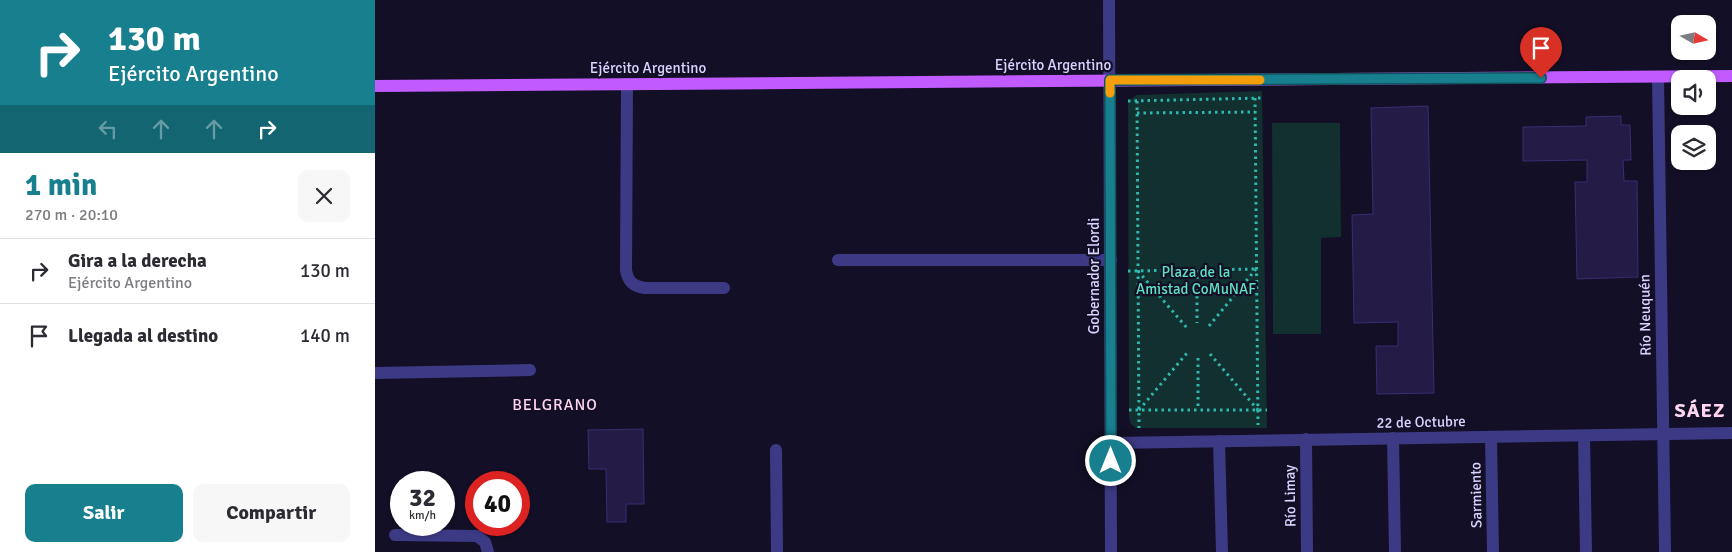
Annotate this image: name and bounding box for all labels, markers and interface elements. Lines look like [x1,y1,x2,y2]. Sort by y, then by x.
north arrow [1671,15,1716,60]
map controls [1671,15,1716,170]
text: 130 m [108,17,201,60]
icon: right [25,20,90,85]
pin [1520,27,1562,78]
icon: arrive [1527,34,1555,62]
street label: Ejército Argentino [995,56,1111,74]
street label: Ejército Argentino [590,59,706,77]
text: Ejército Argentino [108,60,279,87]
button: sound [1671,70,1716,115]
icon: left [94,115,122,143]
icon: ahead [147,115,175,143]
icon: ahead [200,115,228,143]
icon: right [253,115,281,143]
button: layers [1671,125,1716,170]
text: 1 min [25,167,97,204]
button: close [298,170,350,222]
text: 270 m · 20:10 [25,205,118,225]
street label: Gobernador Elordi [1085,218,1103,334]
text: Gira a la derecha [68,249,207,273]
icon: right [25,257,53,285]
text: 130 m [300,259,350,283]
park label: Plaza de la Amistad CoMuNAF [1136,263,1256,298]
text: Ejército Argentino [68,273,192,293]
street label: Río Neuquén [1635,274,1655,356]
icon: arrive [25,322,53,350]
text: Llegada al destino [68,324,218,348]
text: 140 m [300,324,350,348]
district label: BELGRANO [512,395,598,415]
district label: SÁEZ [1675,398,1725,423]
street label: 22 de Octubre [1376,412,1466,432]
position arrow [1084,434,1136,486]
street label: Sarmiento [1466,462,1486,528]
street label: Río Limay [1280,465,1300,527]
speed limit sign: 40 [465,471,530,536]
text: 32 [409,482,436,513]
button: Salir [25,484,183,542]
button: Compartir [193,484,350,542]
text: km/h [409,508,436,523]

